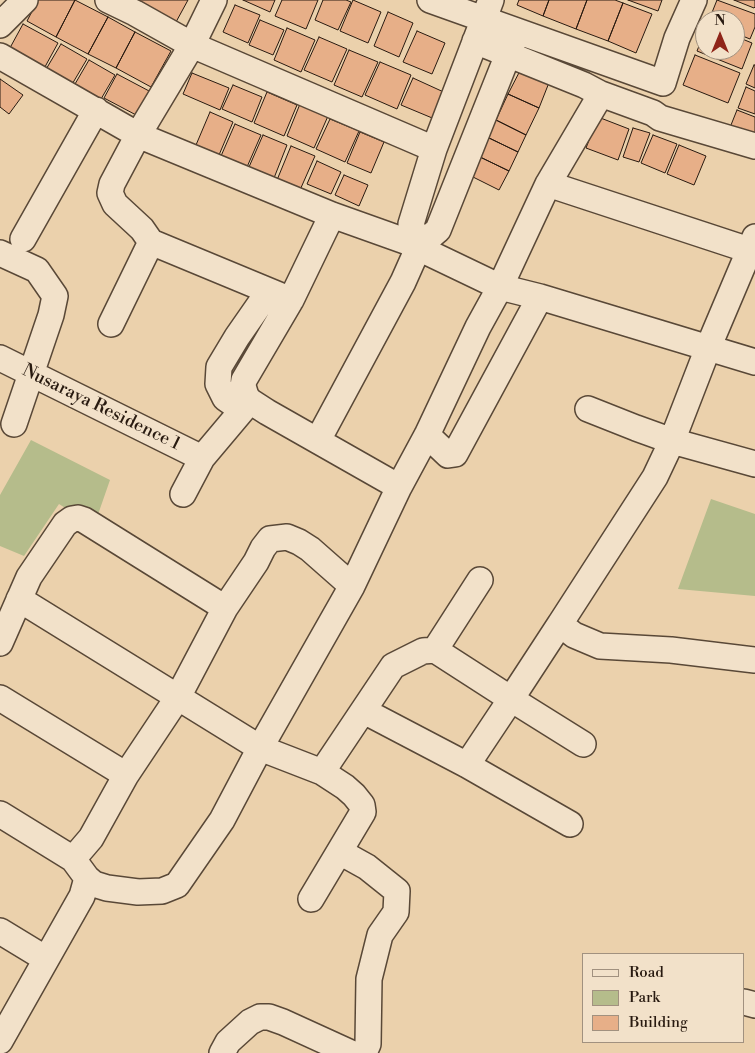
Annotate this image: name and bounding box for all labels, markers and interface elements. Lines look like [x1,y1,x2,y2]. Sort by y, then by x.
north arrow [695,10,745,60]
text: N [714,12,726,30]
street label: Nusaraya Residence 1 [18,360,184,456]
legend [582,953,745,1043]
text: Road [629,963,664,982]
text: Park [629,988,660,1007]
text: Building [629,1013,688,1032]

